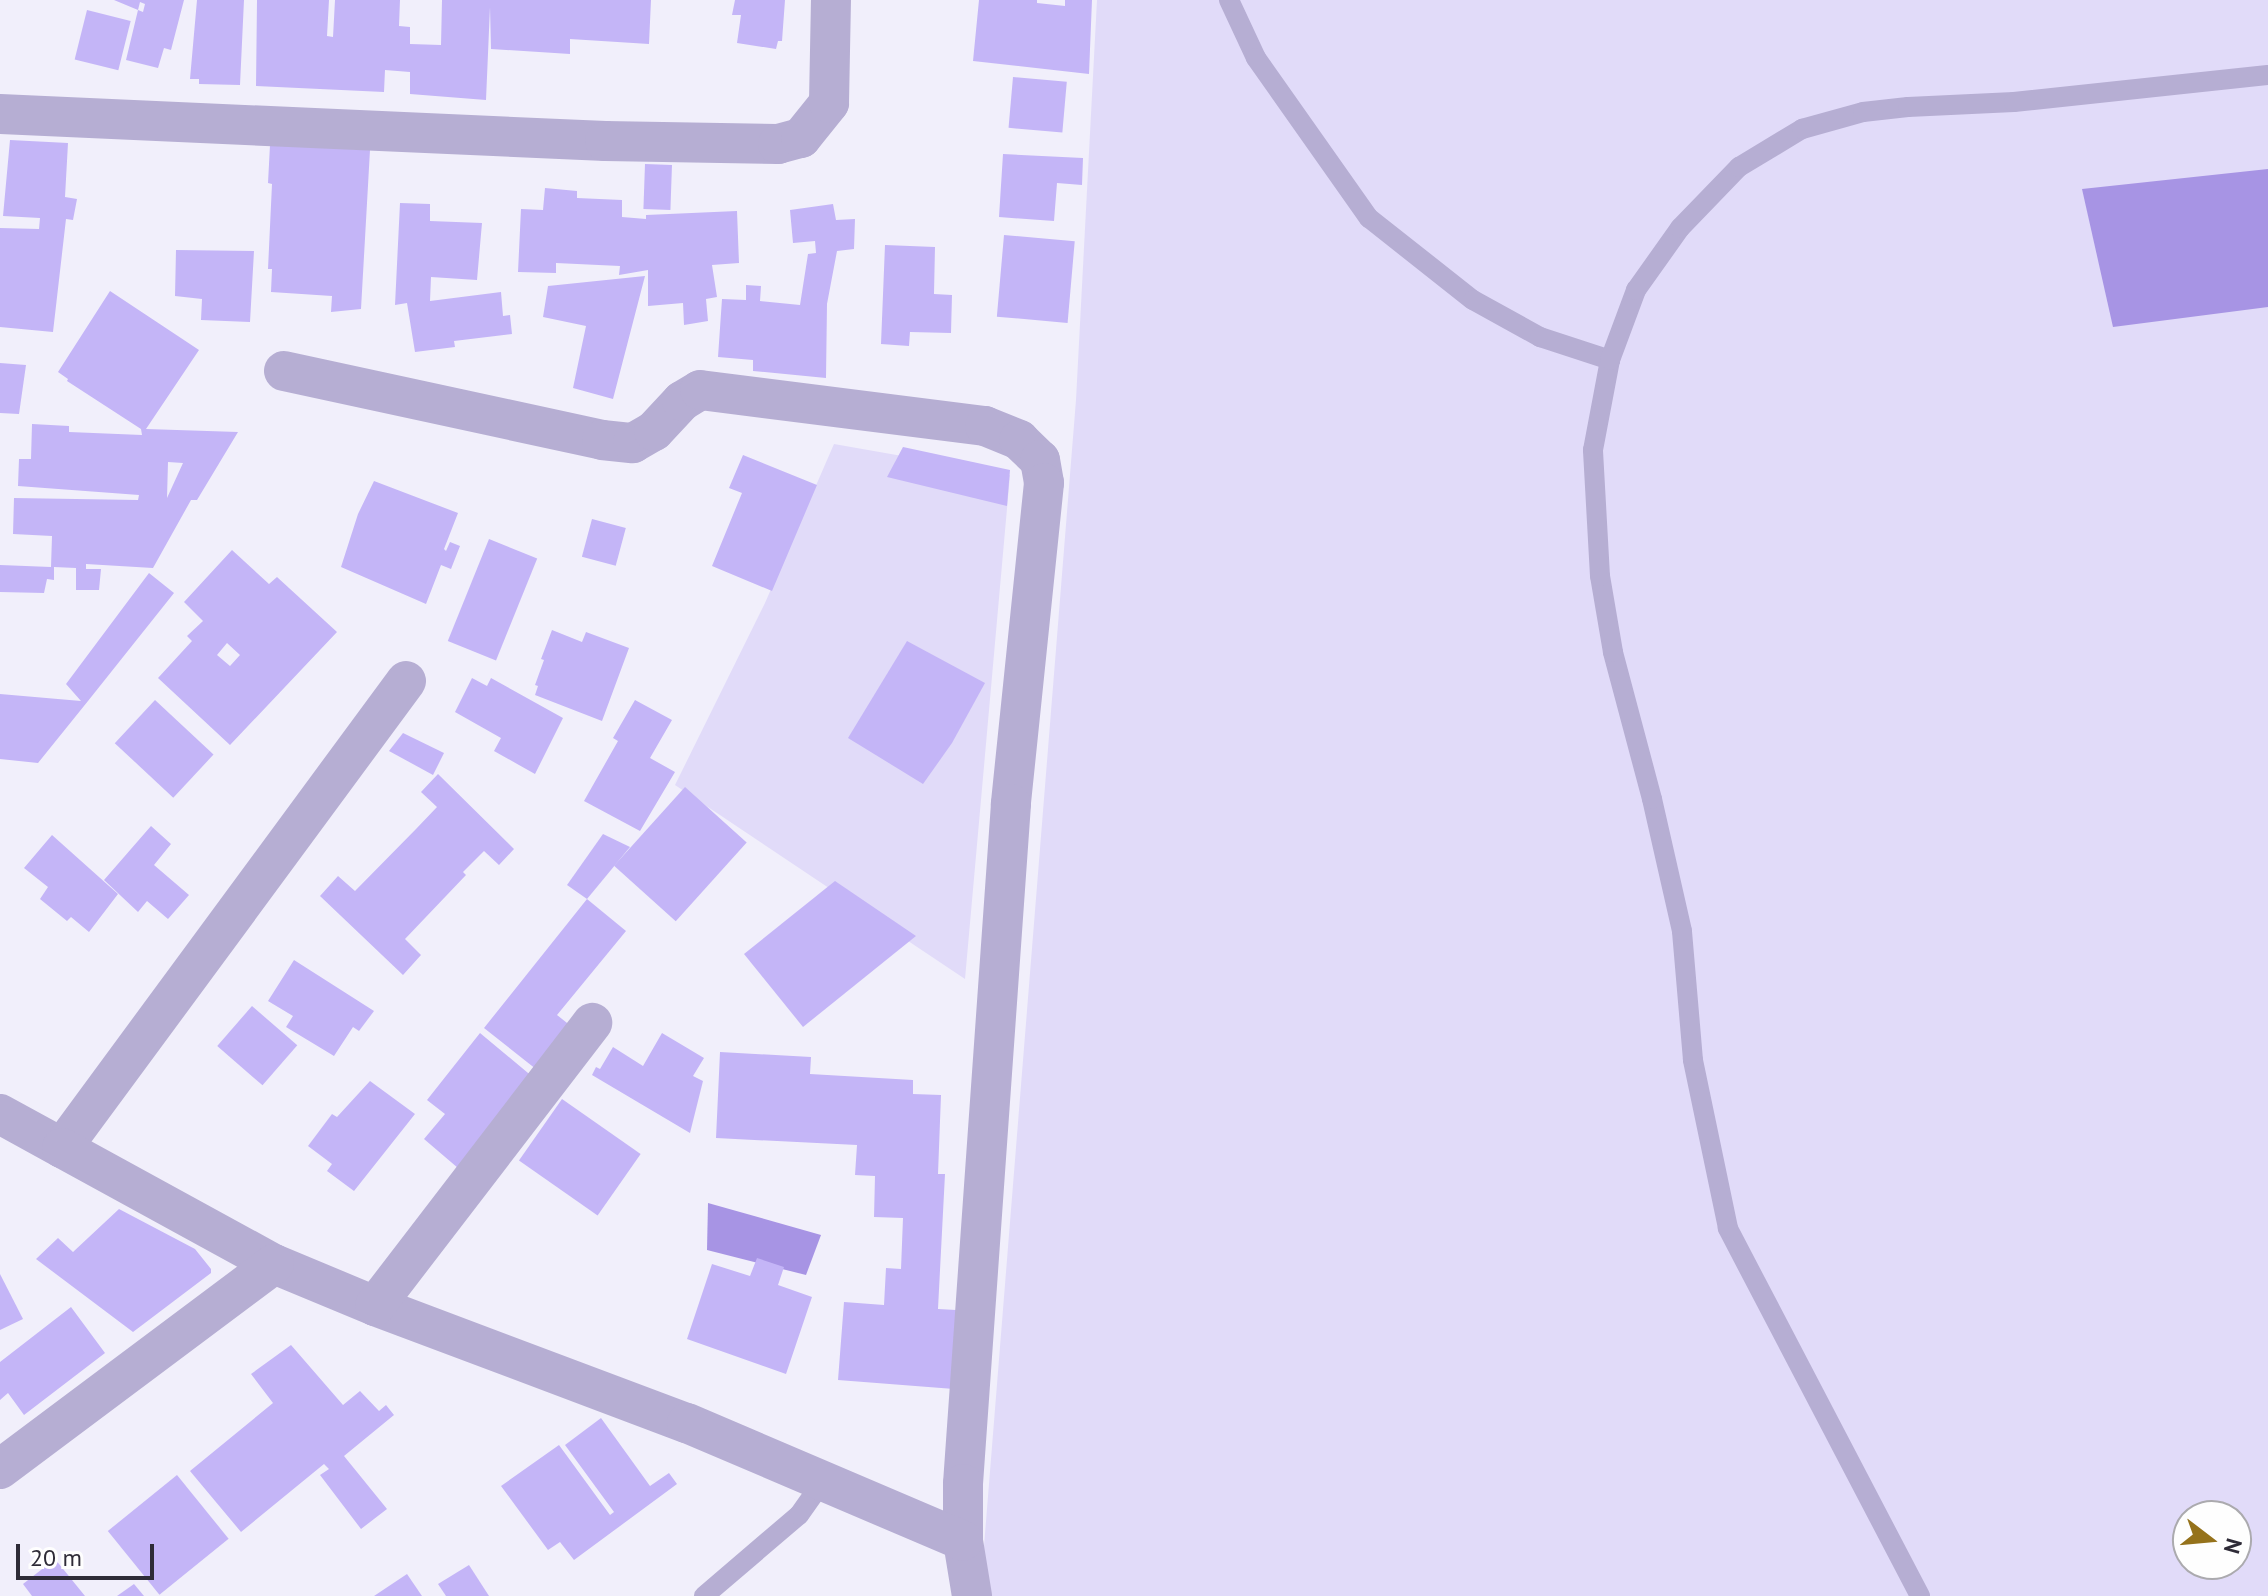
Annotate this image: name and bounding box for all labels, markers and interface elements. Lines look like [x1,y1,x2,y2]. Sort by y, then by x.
north arrow [2172,1500,2252,1580]
scale bar [20,1528,158,1578]
text: N [2218,1535,2249,1557]
text: 20 m [30,1542,82,1573]

